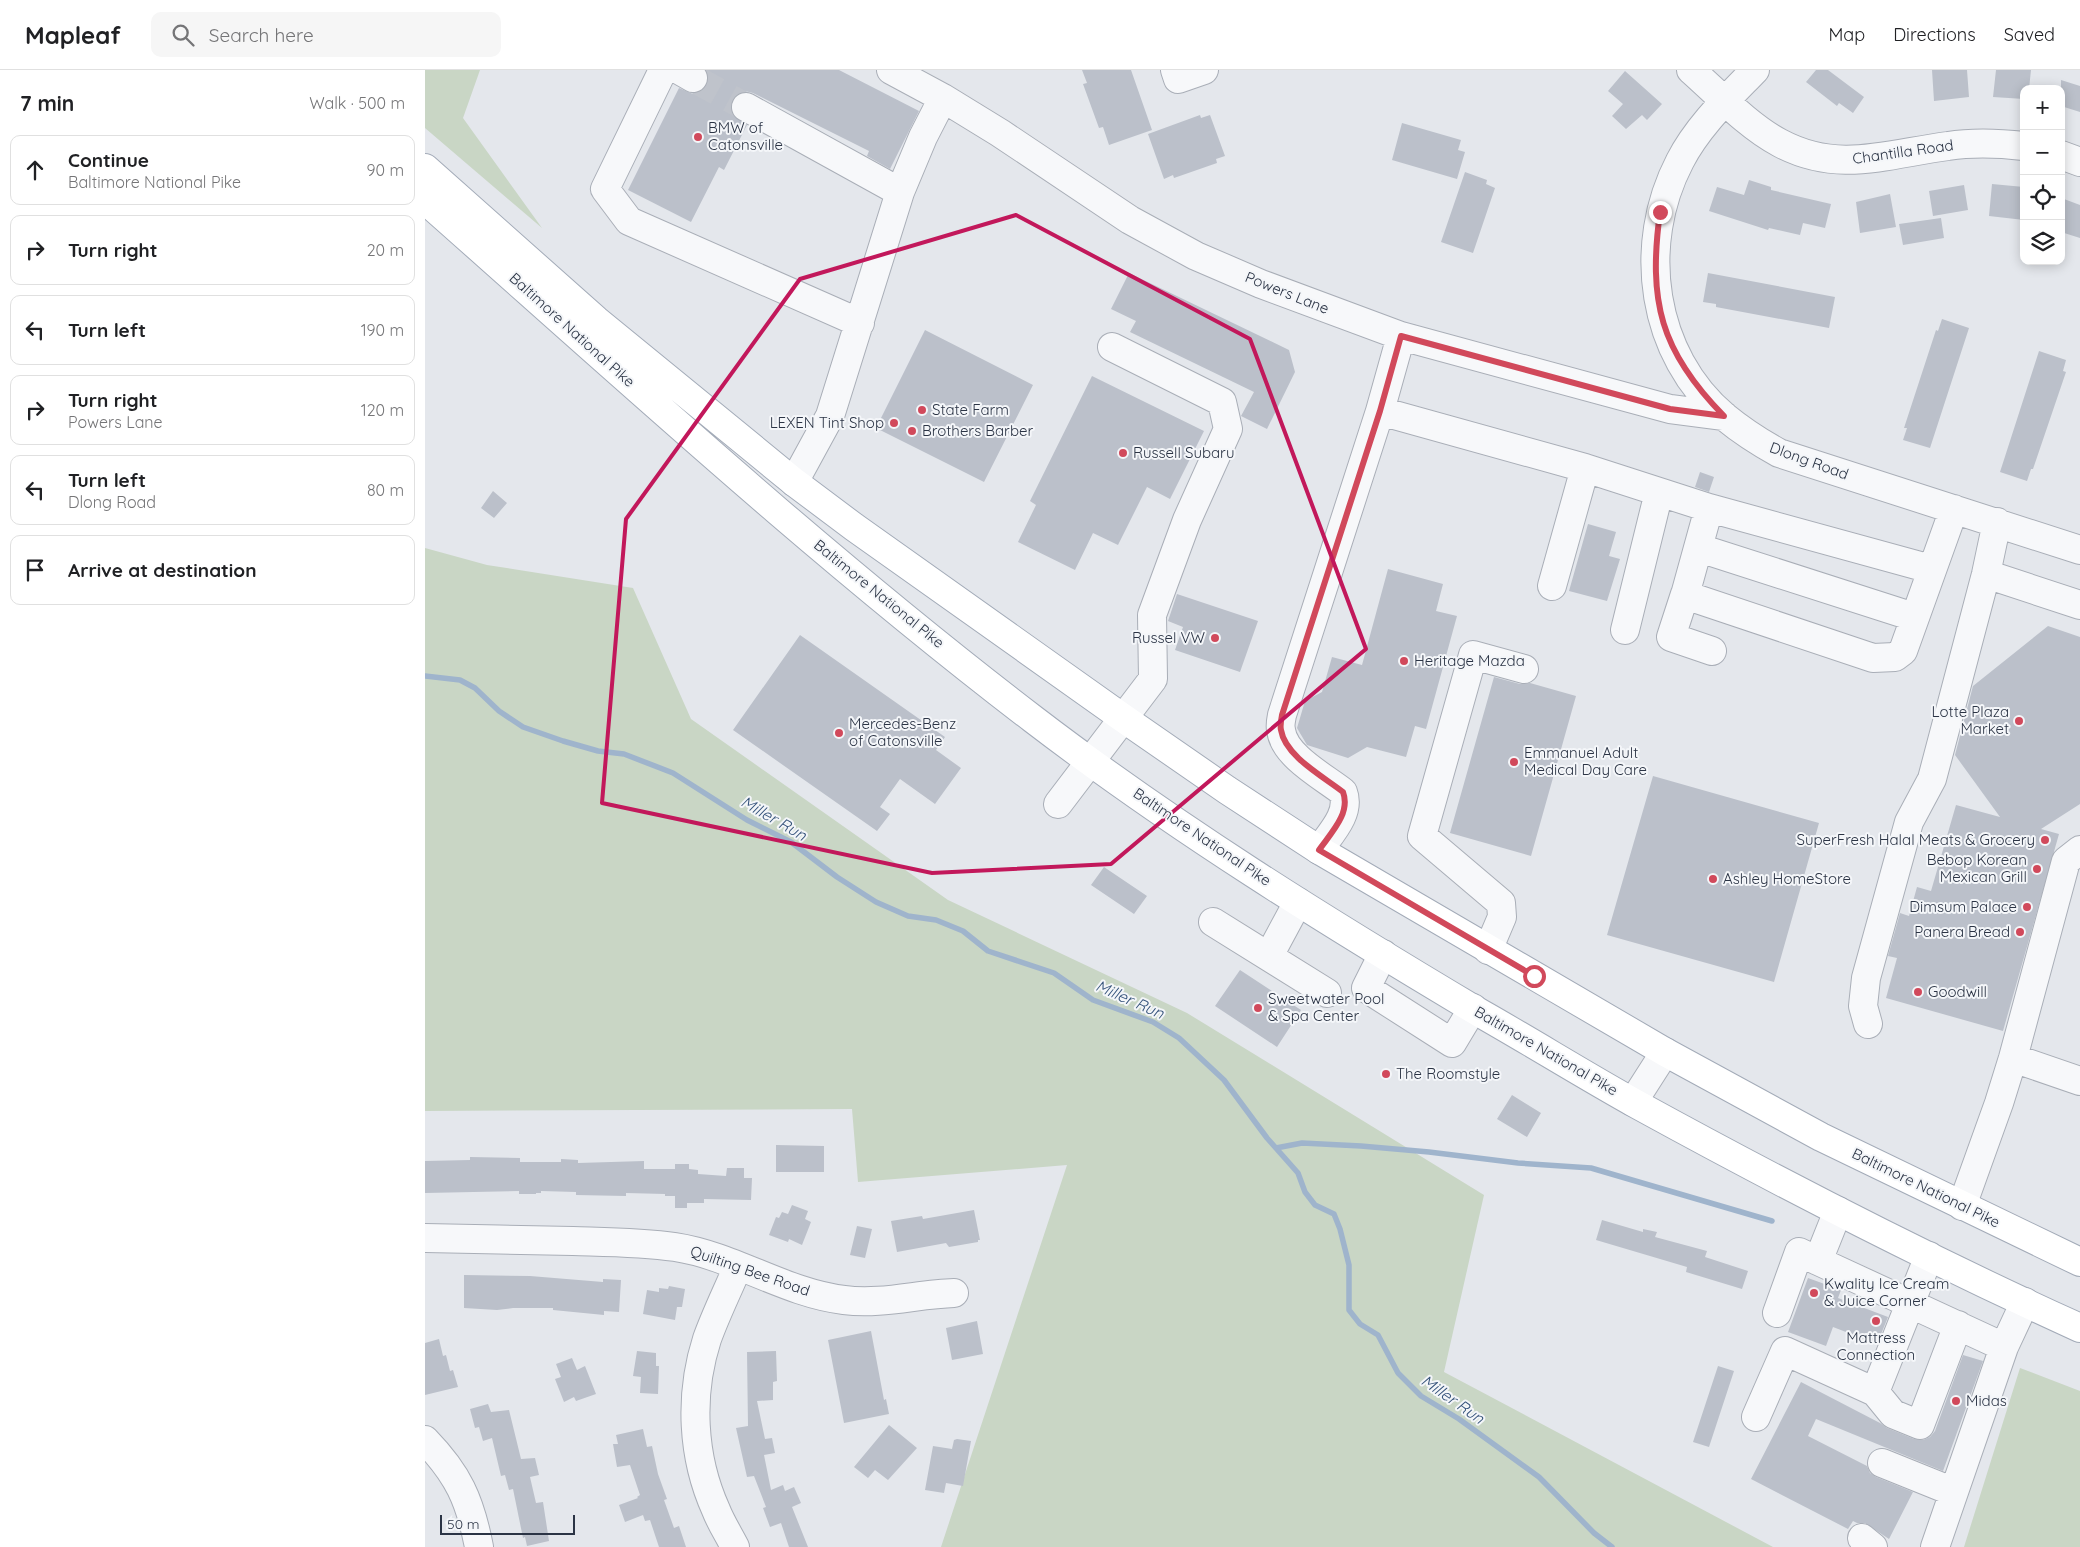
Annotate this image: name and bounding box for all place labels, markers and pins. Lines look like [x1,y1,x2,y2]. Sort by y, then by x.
place label: BMW of Catonsville [708,118,783,154]
marker: BMW of Catonsville [692,131,704,143]
place label: State Farm [932,400,1009,419]
marker: State Farm [916,404,928,416]
place label: LEXEN Tint Shop [770,413,884,432]
marker: LEXEN Tint Shop [888,417,900,429]
place label: Brothers Barber [922,421,1033,440]
marker: Brothers Barber [906,425,918,437]
place label: Russell Subaru [1133,443,1234,462]
marker: Russell Subaru [1117,447,1129,459]
place label: Russel VW [1132,628,1206,647]
marker: Russel VW [1209,632,1221,644]
place label: Heritage Mazda [1414,651,1525,670]
marker: Heritage Mazda [1398,655,1410,667]
place label: Lotte Plaza Market [1932,702,2009,738]
place label: Mercedes-Benz of Catonsville [849,714,956,750]
marker: Lotte Plaza Market [2013,715,2025,727]
marker: Mercedes-Benz of Catonsville [833,727,845,739]
place label: Emmanuel Adult Medical Day Care [1524,743,1647,779]
marker: Emmanuel Adult Medical Day Care [1508,756,1520,768]
place label: SuperFresh Halal Meats & Grocery [1796,830,2035,849]
marker: SuperFresh Halal Meats & Grocery [2039,834,2051,846]
place label: Bebop Korean Mexican Grill [1927,850,2027,886]
marker: Bebop Korean Mexican Grill [2031,863,2043,875]
place label: Ashley HomeStore [1723,869,1851,888]
marker: Ashley HomeStore [1707,873,1719,885]
place label: Dimsum Palace [1909,897,2017,916]
marker: Dimsum Palace [2021,901,2033,913]
place label: Panera Bread [1914,922,2010,941]
marker: Panera Bread [2014,926,2026,938]
place label: Goodwill [1928,982,1987,1001]
marker: Goodwill [1912,986,1924,998]
place label: Sweetwater Pool & Spa Center [1268,989,1385,1025]
marker: Sweetwater Pool & Spa Center [1252,1002,1264,1014]
place label: The Roomstyle [1396,1064,1500,1083]
marker: The Roomstyle [1380,1068,1392,1080]
place label: Kwality Ice Cream & Juice Corner [1824,1274,1949,1310]
marker: Kwality Ice Cream & Juice Corner [1808,1287,1820,1299]
marker: Mattress Connection [1870,1315,1882,1327]
place label: Mattress Connection [1837,1328,1915,1364]
place label: Midas [1966,1391,2007,1410]
marker: Midas [1950,1395,1962,1407]

